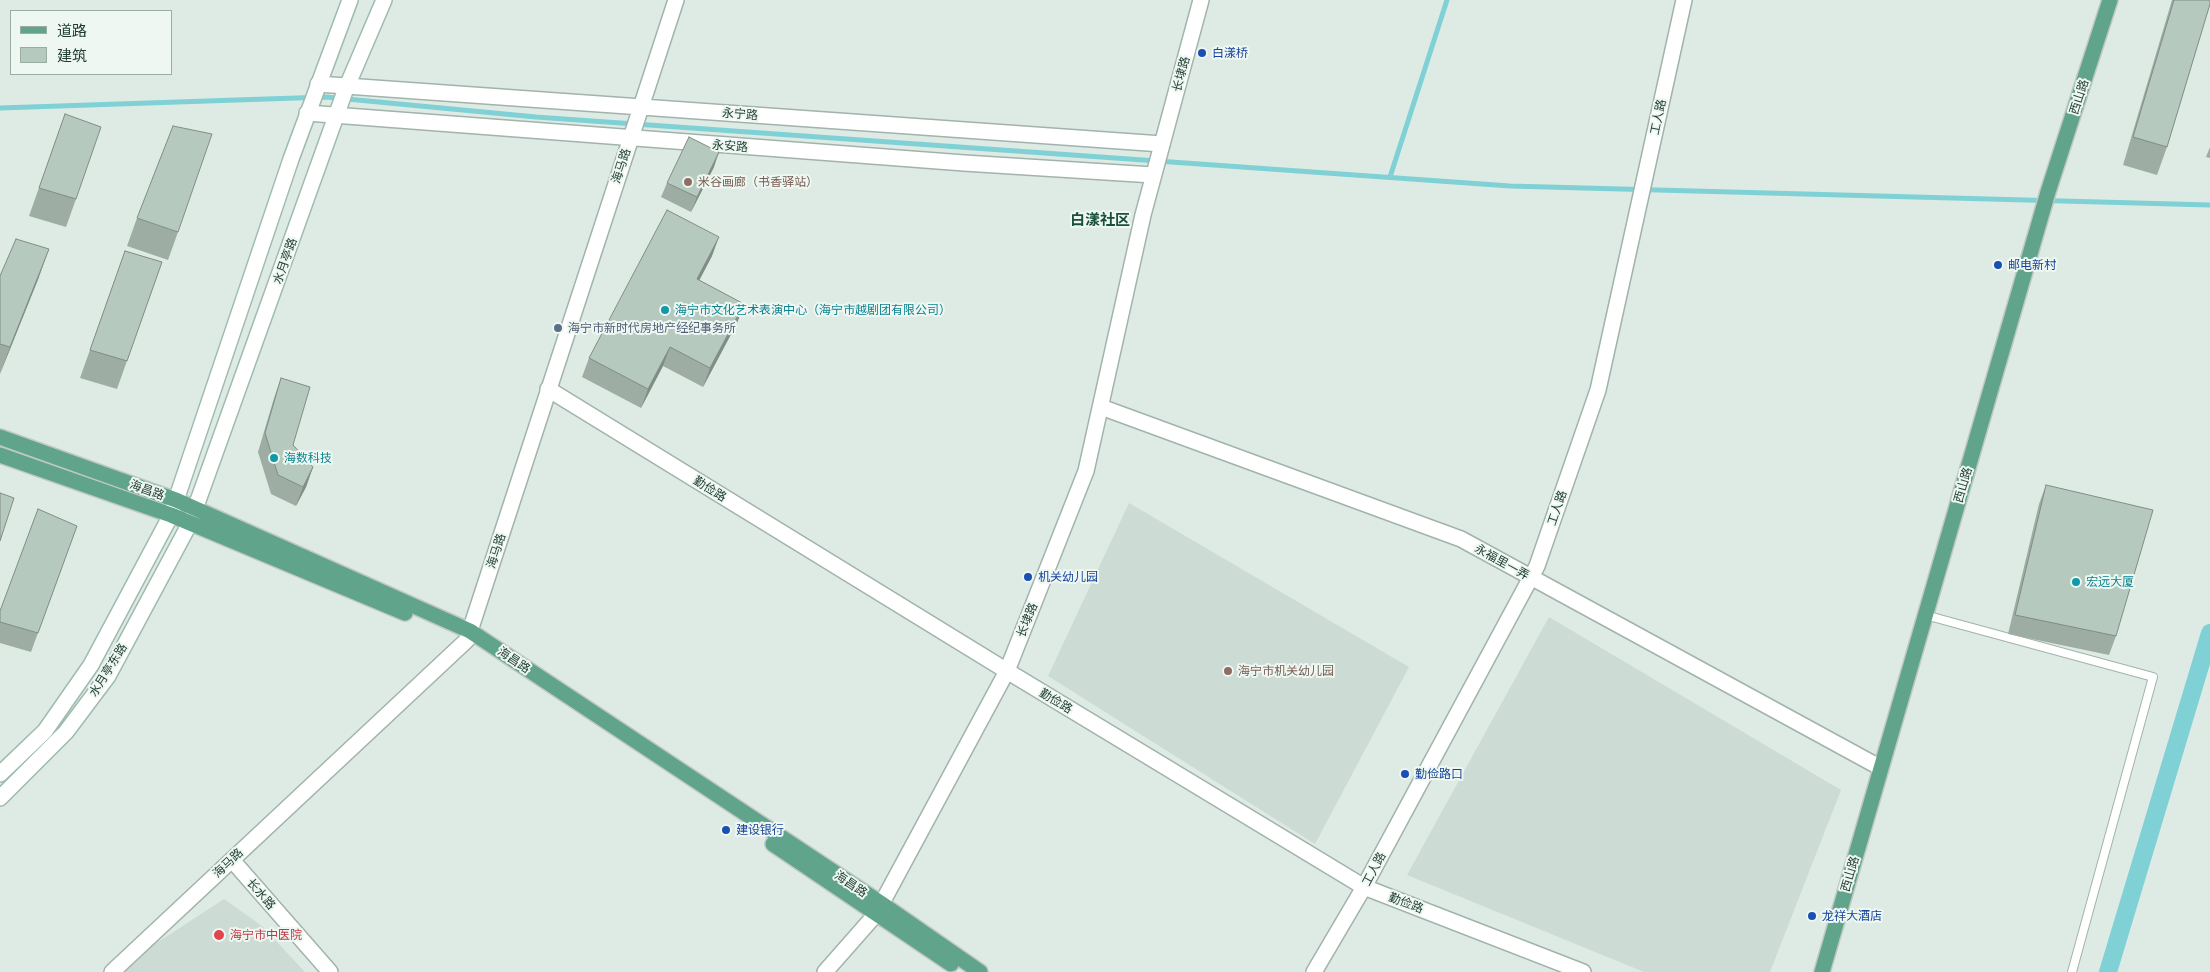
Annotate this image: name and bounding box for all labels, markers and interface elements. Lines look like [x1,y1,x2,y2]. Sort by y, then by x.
legend [10,10,172,75]
text: 道路 [57,22,87,39]
place label: 白漾桥 [1212,46,1248,60]
text: 建筑 [57,47,87,64]
marker: 白漾桥 [1196,47,1208,59]
street label: 长埭路 [1169,55,1193,93]
street label: 西山路 [2067,78,2091,116]
street label: 工人路 [1647,98,1669,136]
street label: 永宁路 [722,106,758,122]
street label: 永安路 [712,138,748,154]
street label: 海马路 [609,147,633,185]
place label: 米谷画廊（书香驿站） [698,175,818,189]
marker: 米谷画廊（书香驿站） [682,176,694,188]
district label: 白漾社区 [1070,211,1130,229]
street label: 水月亭路 [270,236,300,286]
place label: 邮电新村 [2008,258,2056,272]
marker: 邮电新村 [1992,259,2004,271]
place label: 海宁市文化艺术表演中心（海宁市越剧团有限公司） [675,303,951,317]
marker: 海宁市文化艺术表演中心（海宁市越剧团有限公司） [659,304,671,316]
place label: 海宁市新时代房地产经纪事务所 [568,321,736,335]
marker: 海宁市新时代房地产经纪事务所 [552,322,564,334]
place label: 海数科技 [284,451,332,465]
marker: 海数科技 [268,452,280,464]
street label: 西山路 [1951,466,1975,504]
street label: 勤俭路 [691,473,729,505]
street label: 海昌路 [128,477,166,503]
street label: 工人路 [1544,489,1570,527]
street label: 海马路 [484,532,508,570]
street label: 永福里一弄 [1472,541,1532,583]
place label: 机关幼儿园 [1038,570,1098,584]
marker: 机关幼儿园 [1022,571,1034,583]
place label: 宏远大厦 [2086,575,2134,589]
marker: 宏远大厦 [2070,576,2082,588]
street label: 长埭路 [1014,601,1040,639]
street label: 水月亭东路 [86,641,130,699]
street label: 海昌路 [495,644,533,676]
place label: 海宁市机关幼儿园 [1238,664,1334,678]
marker: 海宁市机关幼儿园 [1222,665,1234,677]
street label: 勤俭路 [1037,686,1075,716]
place label: 勤俭路口 [1415,767,1463,781]
marker: 勤俭路口 [1399,768,1411,780]
place label: 建设银行 [736,823,784,837]
marker: 建设银行 [720,824,732,836]
street label: 海马路 [210,845,246,881]
street label: 工人路 [1359,850,1389,888]
street label: 西山路 [1838,855,1862,893]
street label: 海昌路 [832,868,870,900]
street label: 长水路 [244,876,278,912]
street label: 勤俭路 [1387,890,1425,916]
place label: 龙祥大酒店 [1822,909,1882,923]
marker: 龙祥大酒店 [1806,910,1818,922]
marker: 海宁市中医院 [212,928,226,942]
place label: 海宁市中医院 [230,928,302,942]

